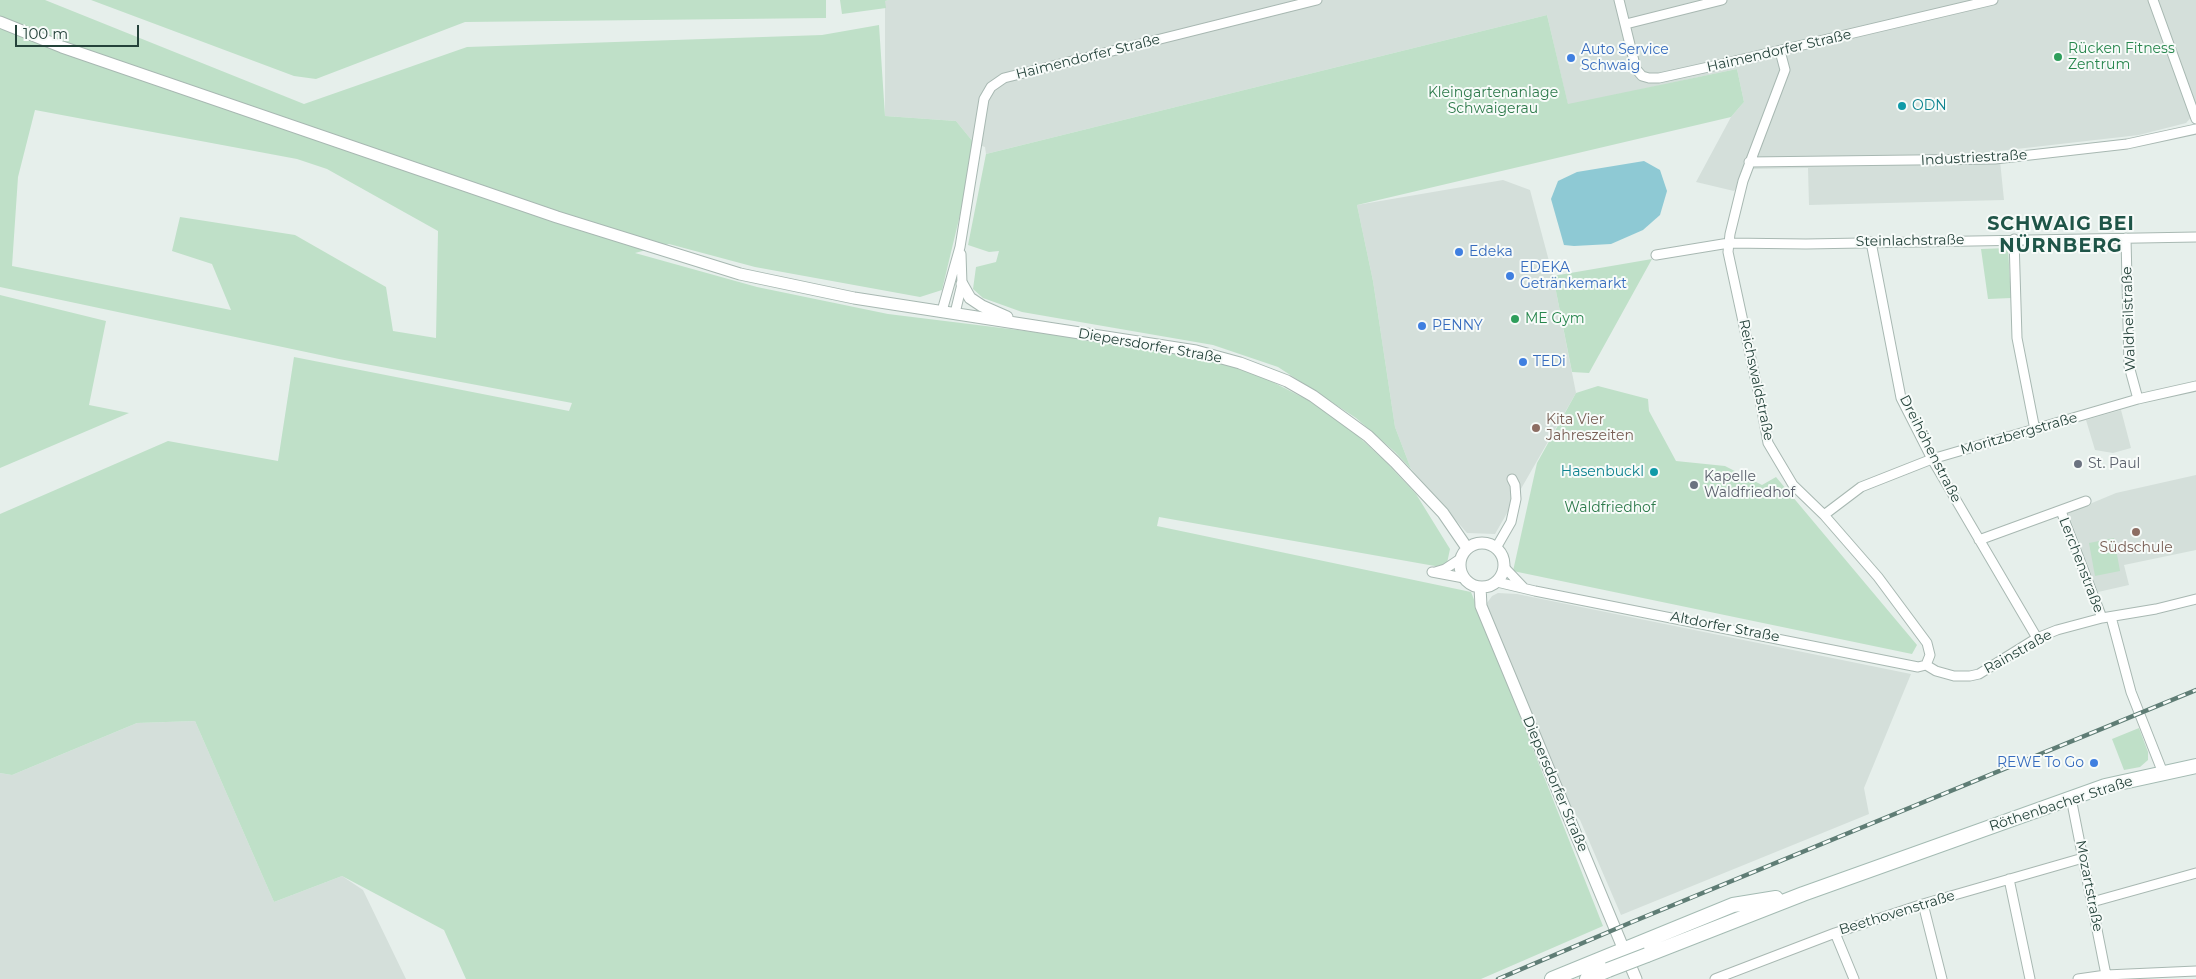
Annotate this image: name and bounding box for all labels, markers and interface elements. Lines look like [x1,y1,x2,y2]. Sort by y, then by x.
scale bar [18,15,141,47]
text: 100 m [23,24,68,43]
street label: Haimendorfer Straße [1705,26,1853,76]
street label: Haimendorfer Straße [1014,31,1162,83]
place label: Rücken Fitness Zentrum [2068,41,2175,74]
place label: Auto Service Schwaig [1581,42,1669,74]
marker: Rücken Fitness Zentrum [2052,51,2064,63]
marker: Auto Service Schwaig [1565,52,1577,64]
park label: Kleingartenanlage Schwaigerau [1428,85,1558,118]
place label: ODN [1912,98,1947,114]
marker: ODN [1896,100,1908,112]
street label: Industriestraße [1920,147,2028,169]
district label: SCHWAIG BEI NÜRNBERG [1986,213,2136,257]
street label: Steinlachstraße [1856,232,1964,250]
place label: Edeka [1469,244,1513,260]
marker: Edeka [1453,246,1465,258]
place label: EDEKA Getränkemarkt [1520,260,1627,292]
street label: Waldheilstraße [2119,266,2139,372]
marker: EDEKA Getränkemarkt [1504,270,1516,282]
place label: ME Gym [1525,311,1585,327]
marker: ME Gym [1509,313,1521,325]
place label: PENNY [1432,318,1483,334]
street label: Reichswaldstraße [1735,318,1777,442]
marker: PENNY [1416,320,1428,332]
street label: Diepersdorfer Straße [1077,325,1223,367]
place label: TEDi [1533,354,1566,370]
marker: TEDi [1517,356,1529,368]
street label: Dreihöhenstraße [1896,392,1964,506]
street label: Moritzbergstraße [1959,409,2079,459]
place label: Kita Vier Jahreszeiten [1546,412,1634,444]
marker: Kita Vier Jahreszeiten [1530,422,1542,434]
place label: St. Paul [2088,456,2140,472]
marker: St. Paul [2072,458,2084,470]
place label: Hasenbuckl [1561,464,1644,480]
marker: Hasenbuckl [1648,466,1660,478]
place label: Kapelle Waldfriedhof [1704,469,1795,502]
marker: Kapelle Waldfriedhof [1688,479,1700,491]
park label: Waldfriedhof [1564,500,1656,516]
street label: Lerchenstraße [2055,515,2107,615]
marker: Südschule [2130,526,2142,538]
place label: Südschule [2099,540,2173,556]
street label: Altdorfer Straße [1669,608,1781,646]
street label: Rainstraße [1981,626,2055,678]
street label: Diepersdorfer Straße [1519,714,1591,854]
place label: REWE To Go [1997,755,2084,771]
marker: REWE To Go [2088,757,2100,769]
street label: Röthenbacher Straße [1987,773,2135,835]
street label: Mozartstraße [2072,839,2106,933]
street label: Beethovenstraße [1837,887,1957,939]

